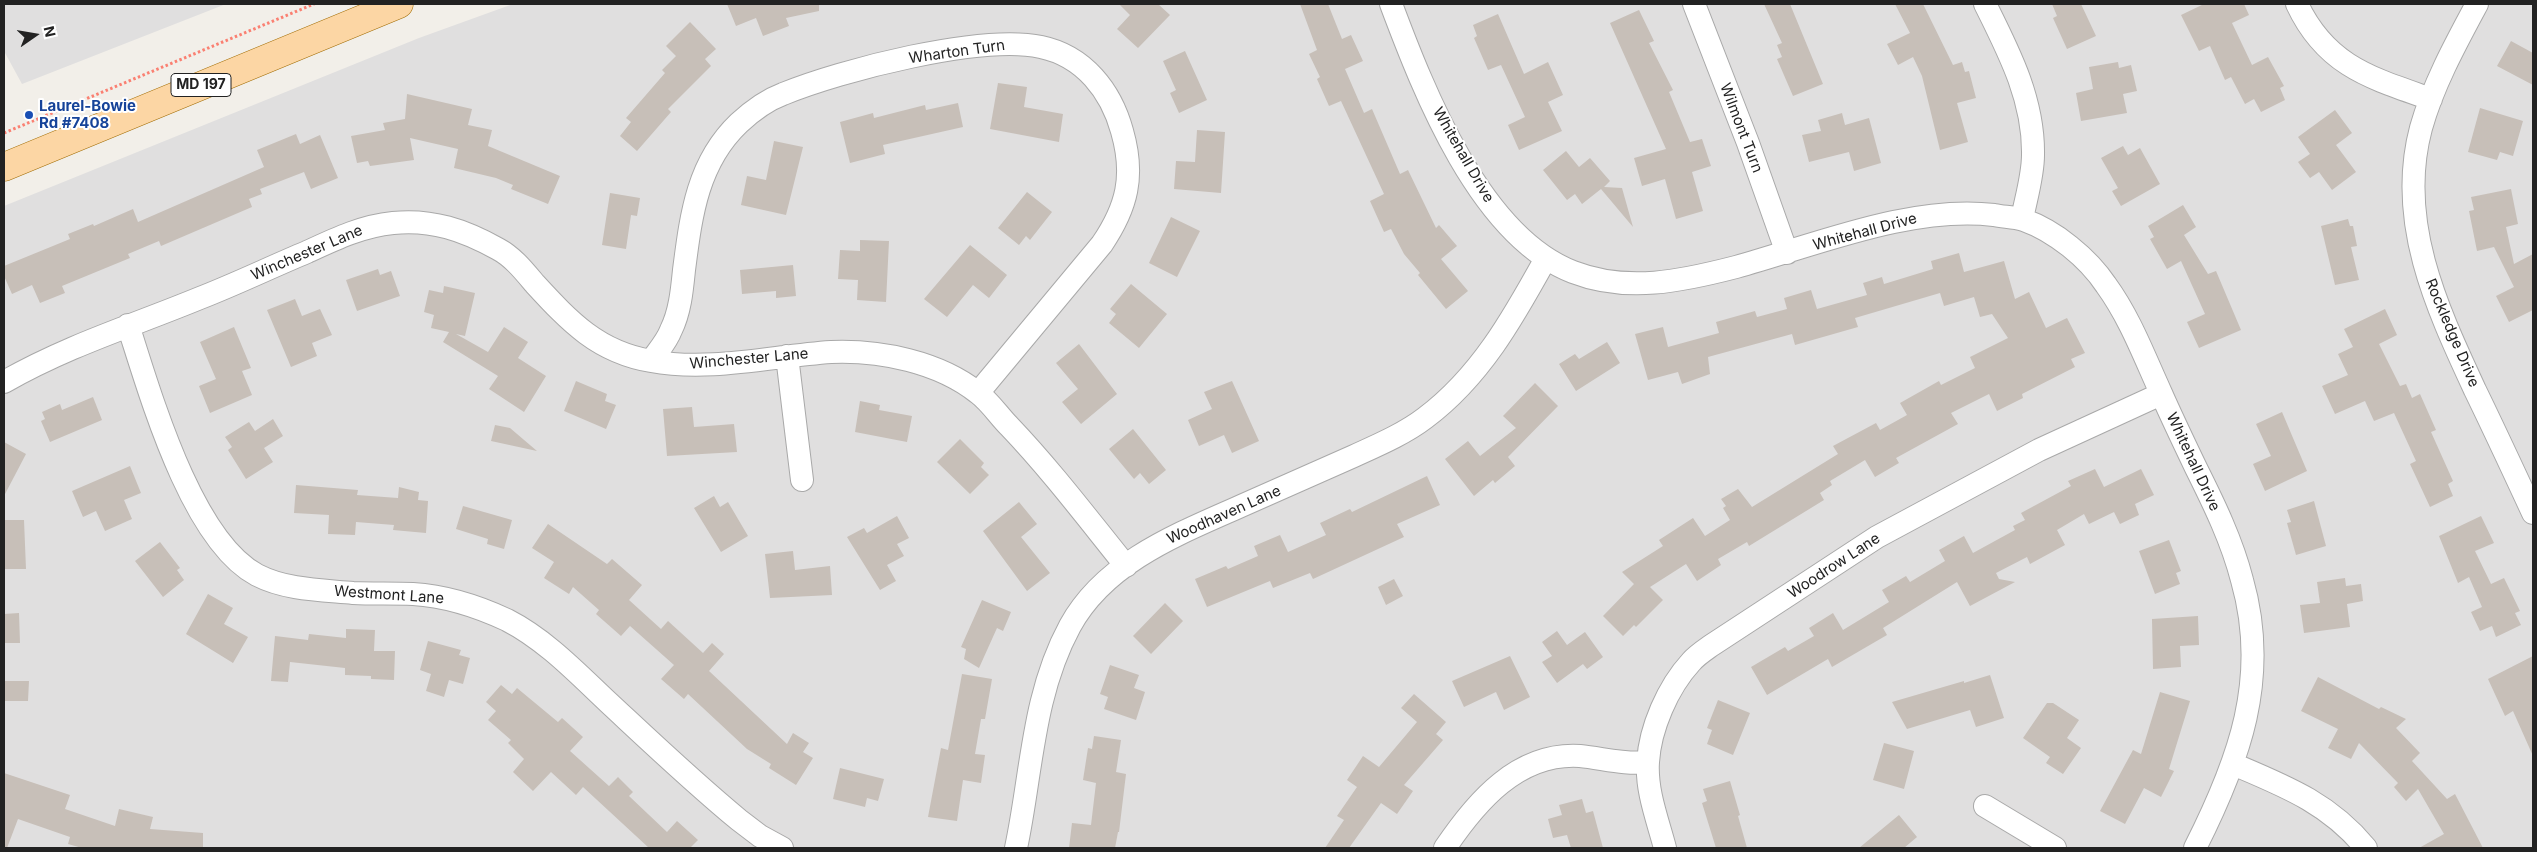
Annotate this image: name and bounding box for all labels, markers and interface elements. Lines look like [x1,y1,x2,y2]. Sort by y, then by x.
north arrow [10,10,60,60]
text: N [41,24,60,39]
street label: Wharton Turn [908,36,1006,68]
road number: MD 197 [171,74,231,96]
street label: Wilmont Turn [1716,81,1766,175]
place label: Laurel-Bowie Rd #7408 [39,97,136,132]
street label: Whitehall Drive [1429,104,1497,206]
marker: Laurel-Bowie Rd #7408 [23,109,35,121]
street label: Whitehall Drive [1811,209,1919,255]
street label: Winchester Lane [249,221,365,285]
street label: Rockledge Drive [2421,276,2483,390]
street label: Winchester Lane [689,345,809,373]
street label: Whitehall Drive [2162,410,2224,514]
street label: Woodhaven Lane [1164,482,1284,548]
street label: Woodrow Lane [1785,529,1883,603]
street label: Westmont Lane [333,582,445,608]

